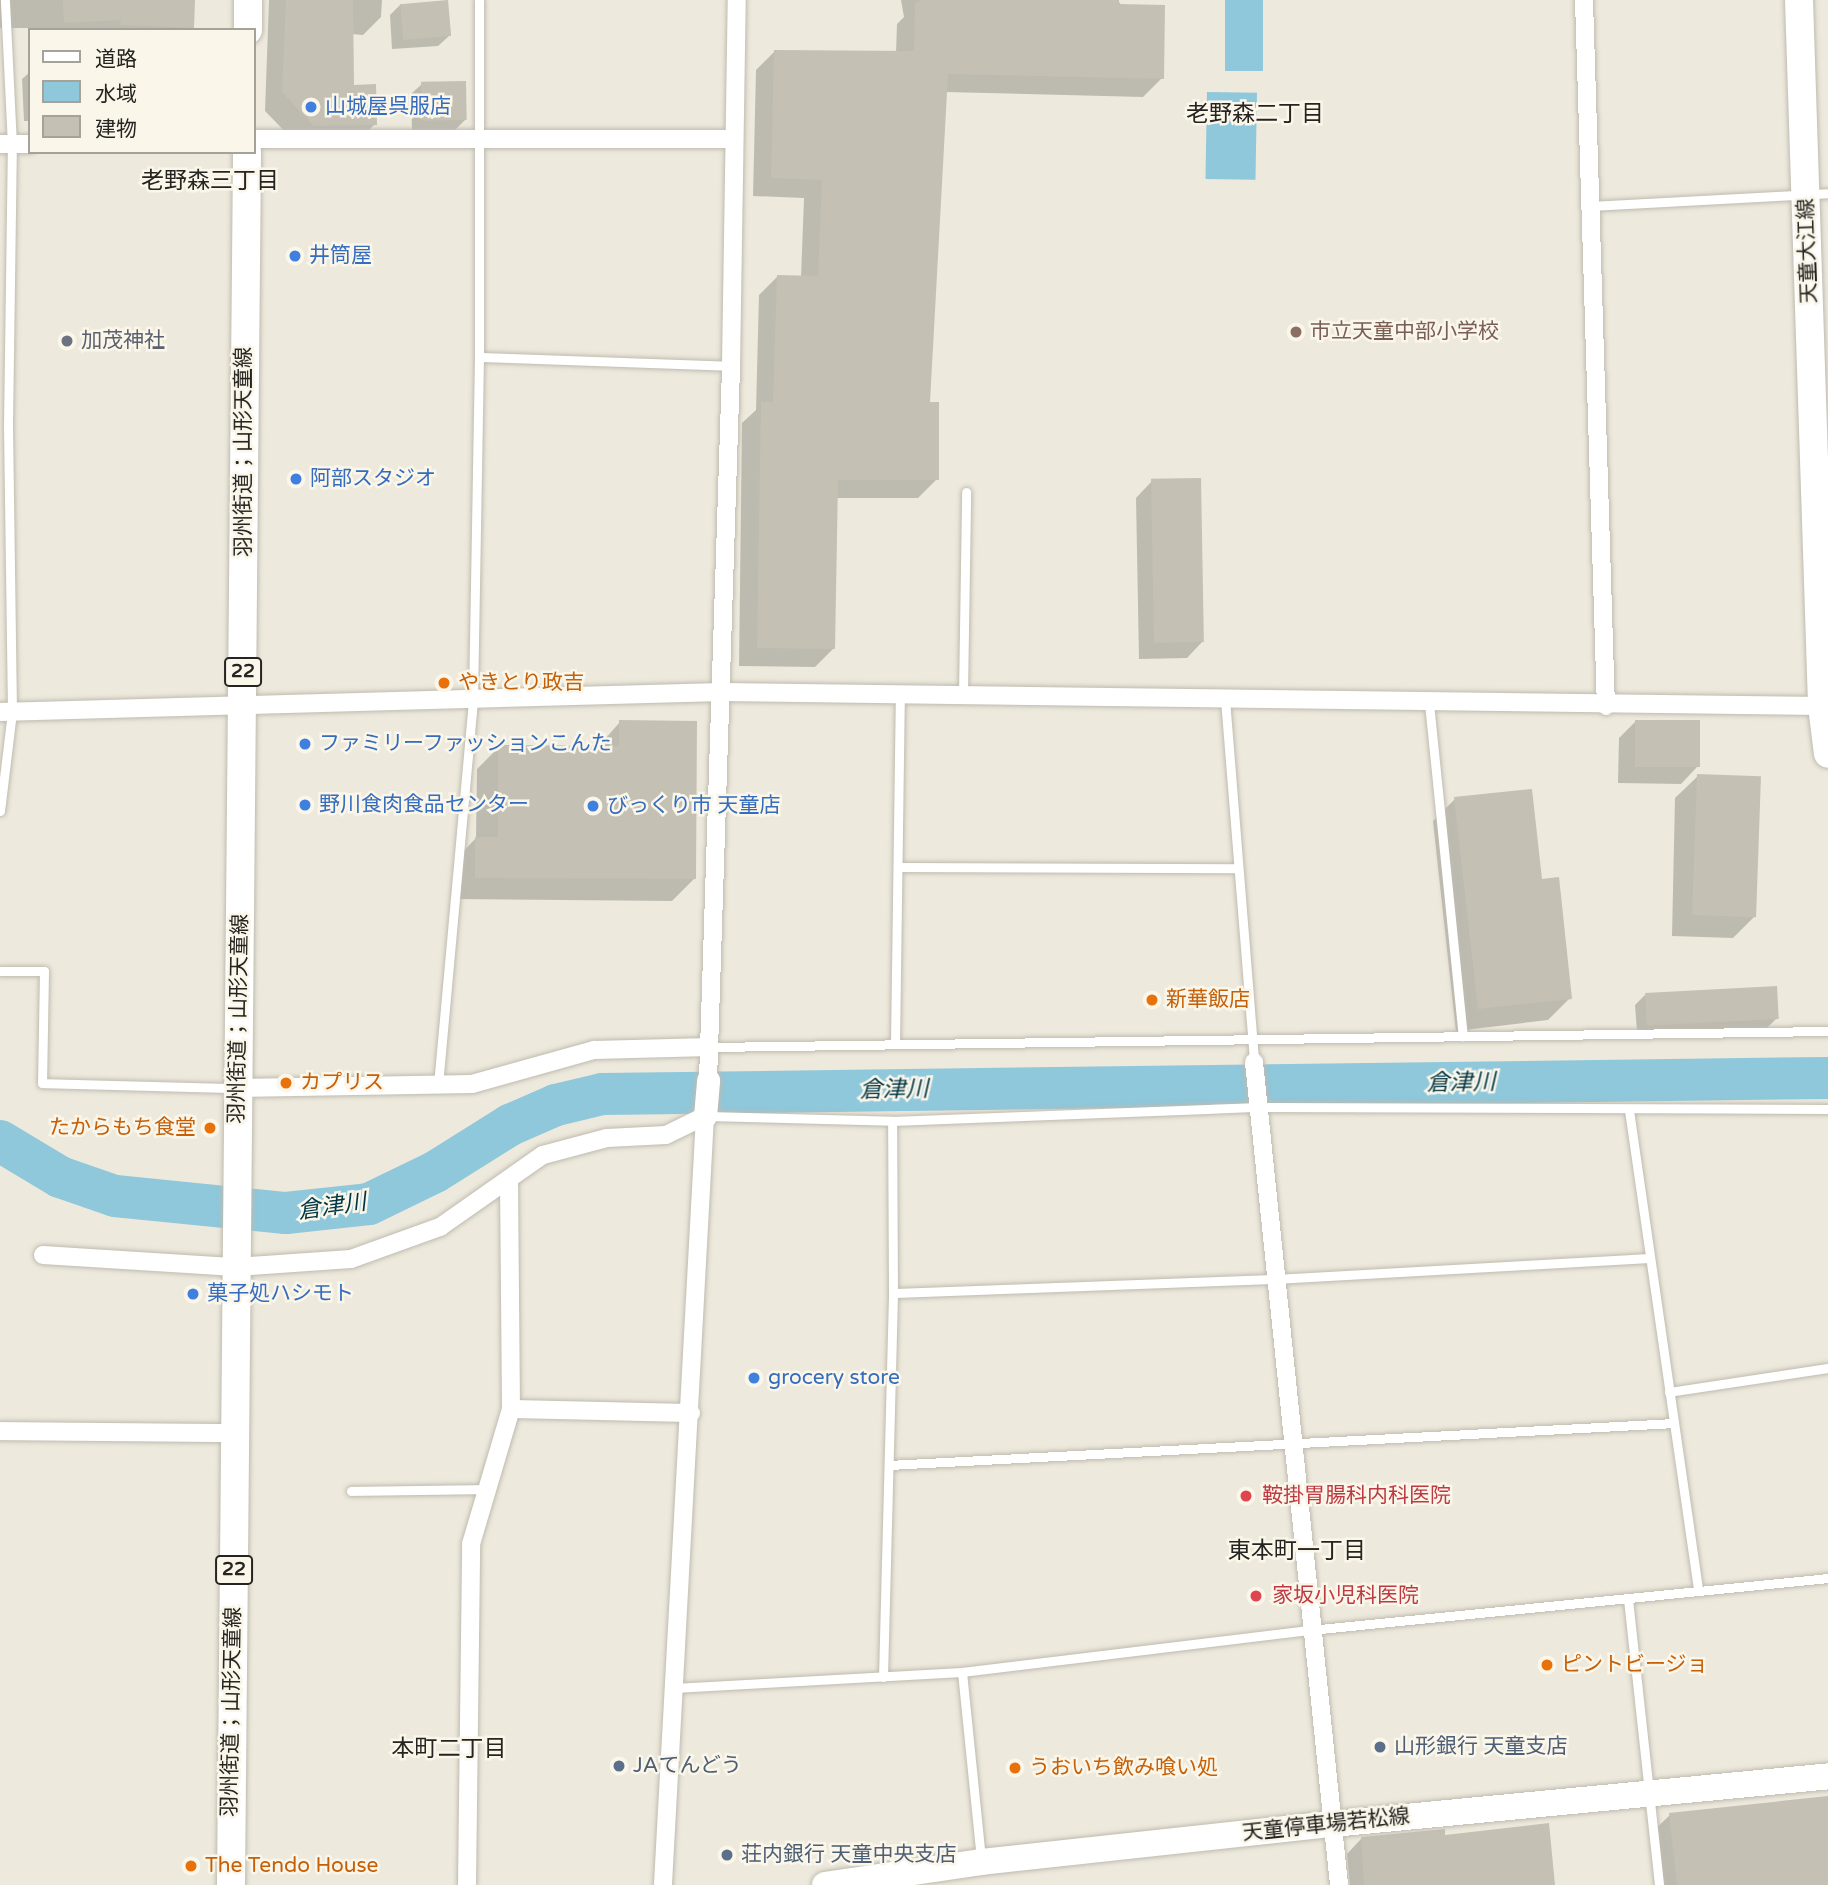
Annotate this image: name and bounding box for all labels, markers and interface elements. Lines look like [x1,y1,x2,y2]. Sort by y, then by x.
legend [28,28,256,154]
text: 道路 [95,47,137,72]
text: 水域 [95,82,137,107]
place label: 山城屋呉服店 [325,94,451,120]
marker: 山城屋呉服店 [303,99,319,115]
district label: 老野森二丁目 [1186,100,1324,128]
text: 建物 [95,117,137,142]
district label: 老野森三丁目 [141,167,279,195]
street label: 天童大江線 [1794,198,1822,304]
place label: 井筒屋 [309,243,372,269]
marker: 井筒屋 [287,248,303,264]
place label: 市立天童中部小学校 [1310,319,1499,345]
marker: 市立天童中部小学校 [1288,324,1304,340]
place label: 加茂神社 [81,328,165,354]
marker: 加茂神社 [59,333,75,349]
street label: 羽州街道；山形天童線 [231,347,257,557]
place label: 阿部スタジオ [310,466,436,492]
marker: 阿部スタジオ [288,471,304,487]
road number: 22 [224,656,262,688]
place label: やきとり政吉 [458,670,584,696]
marker: やきとり政吉 [436,675,452,691]
place label: ファミリーファッションこんた [319,731,613,757]
marker: ファミリーファッションこんた [297,736,313,752]
place label: 野川食肉食品センター [319,792,529,818]
place label: びっくり市 天童店 [607,793,780,819]
marker: 野川食肉食品センター [297,797,313,813]
marker: びっくり市 天童店 [585,798,601,814]
street label: 羽州街道；山形天童線 [225,914,253,1124]
place label: 新華飯店 [1166,987,1250,1013]
marker: 新華飯店 [1144,992,1160,1008]
water label: 倉津川 [1426,1069,1496,1097]
place label: カプリス [300,1070,384,1096]
marker: カプリス [278,1075,294,1091]
water label: 倉津川 [859,1076,929,1104]
place label: たからもち食堂 [49,1115,196,1141]
marker: たからもち食堂 [202,1120,218,1136]
water label: 倉津川 [296,1189,368,1225]
place label: 菓子処ハシモト [207,1281,354,1307]
marker: 菓子処ハシモト [185,1286,201,1302]
place label: grocery store [768,1365,900,1391]
marker: grocery store [746,1370,762,1386]
place label: 鞍掛胃腸科内科医院 [1262,1483,1451,1509]
marker: 鞍掛胃腸科内科医院 [1236,1486,1256,1506]
district label: 東本町一丁目 [1228,1537,1366,1565]
road number: 22 [215,1554,253,1586]
place label: 家坂小児科医院 [1272,1583,1419,1609]
marker: 家坂小児科医院 [1246,1586,1266,1606]
street label: 羽州街道；山形天童線 [218,1607,246,1817]
place label: ピントビージョ [1561,1652,1708,1678]
marker: ピントビージョ [1539,1657,1555,1673]
place label: 山形銀行 天童支店 [1394,1734,1567,1760]
district label: 本町二丁目 [392,1735,506,1763]
marker: 山形銀行 天童支店 [1372,1739,1388,1755]
place label: JAてんどう [633,1753,742,1779]
place label: うおいち飲み喰い処 [1029,1755,1218,1781]
marker: JAてんどう [611,1758,627,1774]
marker: うおいち飲み喰い処 [1007,1760,1023,1776]
street label: 天童停車場若松線 [1241,1804,1411,1846]
place label: 荘内銀行 天童中央支店 [741,1842,956,1868]
marker: 荘内銀行 天童中央支店 [719,1847,735,1863]
place label: The Tendo House [205,1853,378,1879]
marker: The Tendo House [183,1858,199,1874]

